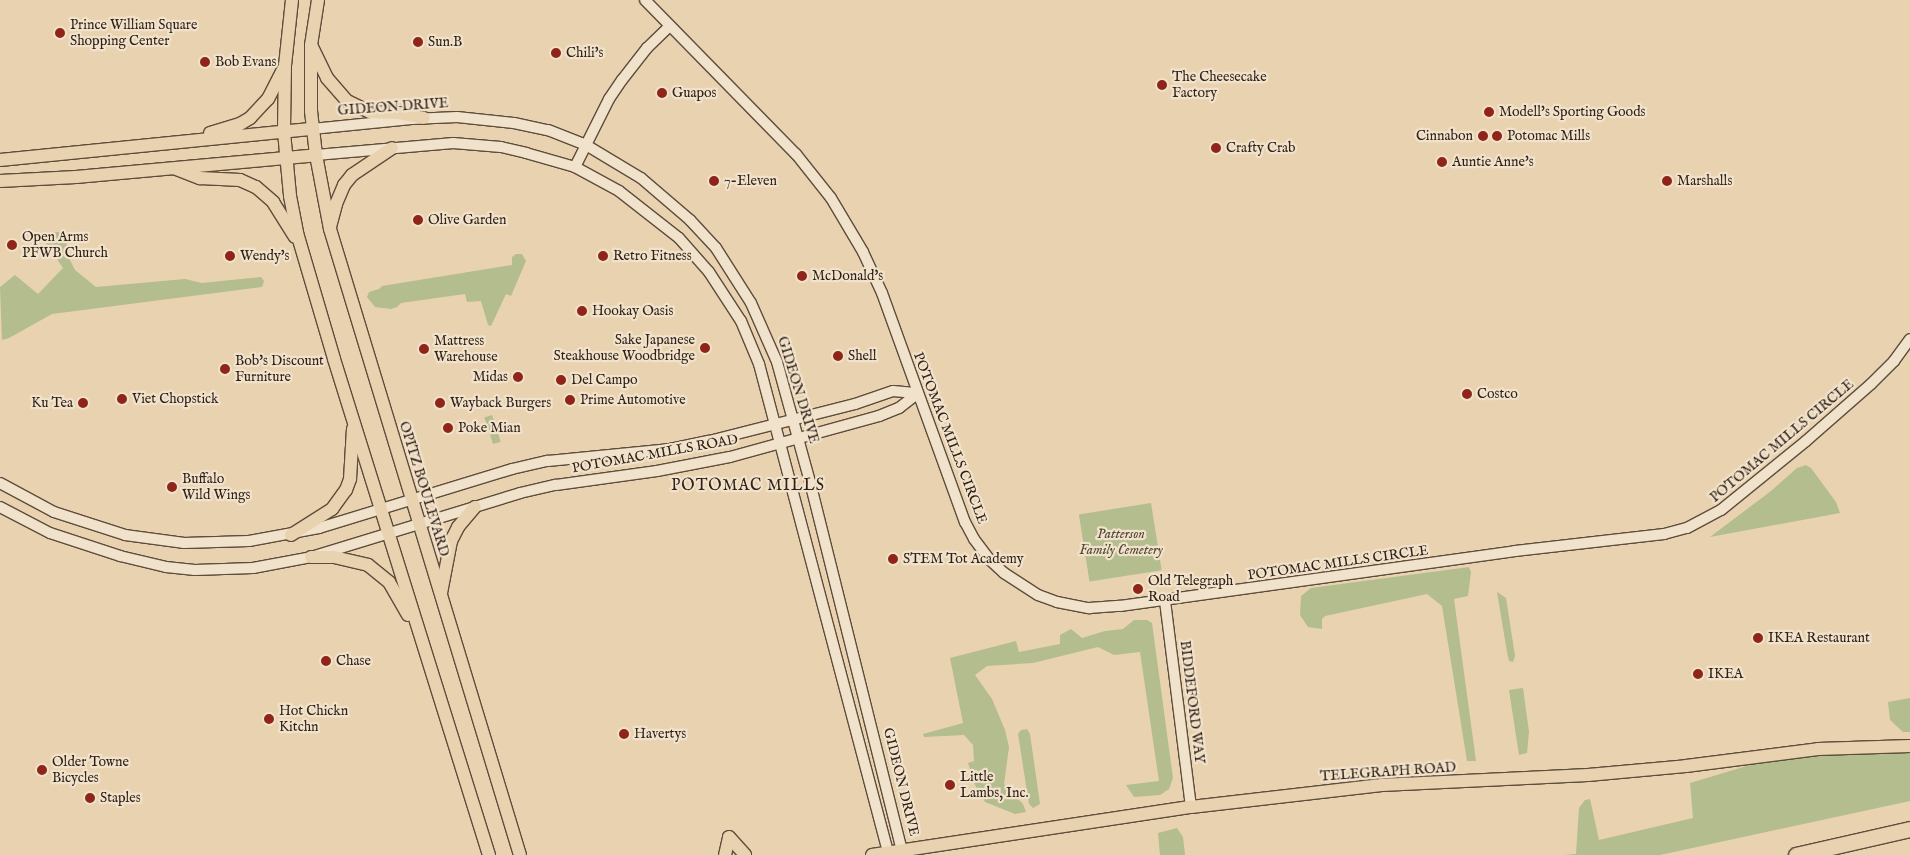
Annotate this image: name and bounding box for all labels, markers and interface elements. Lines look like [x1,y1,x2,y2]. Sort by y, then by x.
place label: Prince William Square Shopping Center [70,17,197,49]
marker: Prince William Square Shopping Center [54,27,66,39]
place label: Sun.B [428,34,462,50]
marker: Sun.B [412,36,424,48]
place label: Chili's [566,45,603,61]
marker: Chili's [550,47,562,59]
place label: Bob Evans [215,54,277,70]
marker: Bob Evans [199,56,211,68]
place label: The Cheesecake Factory [1172,69,1267,102]
marker: The Cheesecake Factory [1156,79,1168,91]
place label: Guapos [672,85,716,101]
marker: Guapos [656,87,668,99]
street label: GIDEON DRIVE [337,95,449,119]
place label: Modell's Sporting Goods [1499,104,1646,120]
marker: Modell's Sporting Goods [1483,106,1495,118]
place label: Cinnabon [1416,128,1473,144]
place label: Potomac Mills [1507,128,1590,144]
marker: Cinnabon [1477,130,1489,142]
marker: Potomac Mills [1491,130,1503,142]
place label: Crafty Crab [1226,140,1296,156]
marker: Crafty Crab [1210,142,1222,154]
place label: Auntie Anne's [1452,154,1534,170]
marker: Auntie Anne's [1436,156,1448,168]
place label: 7-Eleven [724,173,777,189]
place label: Marshalls [1677,173,1732,189]
marker: 7-Eleven [708,175,720,187]
marker: Marshalls [1661,175,1673,187]
place label: Olive Garden [428,212,506,228]
marker: Olive Garden [412,214,424,226]
place label: Open Arms PFWB Church [22,229,108,262]
marker: Open Arms PFWB Church [6,239,18,251]
place label: Wendy's [240,248,290,264]
place label: Retro Fitness [613,248,692,264]
marker: Wendy's [224,250,236,262]
marker: Retro Fitness [597,250,609,262]
place label: McDonald's [812,268,883,284]
marker: McDonald's [796,270,808,282]
place label: Hookay Oasis [592,303,673,319]
marker: Hookay Oasis [576,305,588,317]
place label: Sake Japanese Steakhouse Woodbridge [554,332,695,364]
place label: Mattress Warehouse [434,333,498,366]
street label: GIDEON DRIVE [774,334,822,446]
marker: Sake Japanese Steakhouse Woodbridge [699,342,711,354]
marker: Mattress Warehouse [418,343,430,355]
place label: Shell [848,348,877,364]
marker: Shell [832,350,844,362]
street label: POTOMAC MILLS CIRCLE [909,350,991,526]
place label: Bob's Discount Furniture [235,353,324,386]
marker: Bob's Discount Furniture [219,363,231,375]
place label: Midas [473,369,508,385]
marker: Midas [512,371,524,383]
place label: Del Campo [571,372,638,388]
marker: Del Campo [555,374,567,386]
street label: POTOMAC MILLS CIRCLE [1707,376,1857,506]
place label: Costco [1477,386,1518,402]
marker: Costco [1461,388,1473,400]
place label: Viet Chopstick [132,391,219,407]
place label: Prime Automotive [580,392,686,408]
marker: Viet Chopstick [116,393,128,405]
marker: Prime Automotive [564,394,576,406]
place label: Ku Tea [31,395,73,411]
place label: Wayback Burgers [450,395,551,411]
marker: Ku Tea [77,397,89,409]
marker: Wayback Burgers [434,397,446,409]
street label: OPITZ BOULEVARD [395,419,453,559]
place label: Poke Mian [458,420,521,436]
marker: Poke Mian [442,422,454,434]
street label: POTOMAC MILLS ROAD [571,431,739,477]
place label: Buffalo Wild Wings [182,471,250,504]
district label: POTOMAC MILLS [669,476,827,496]
marker: Buffalo Wild Wings [166,481,178,493]
park label: Patterson Family Cemetery [1079,526,1163,558]
street label: POTOMAC MILLS CIRCLE [1247,542,1429,584]
place label: STEM Tot Academy [903,551,1024,567]
marker: STEM Tot Academy [887,553,899,565]
place label: Old Telegraph Road [1148,573,1233,606]
marker: Old Telegraph Road [1132,583,1144,595]
place label: IKEA Restaurant [1768,630,1870,646]
marker: IKEA Restaurant [1752,632,1764,644]
street label: BIDDEFORD WAY [1176,640,1208,764]
place label: Chase [336,653,371,669]
marker: Chase [320,655,332,667]
place label: IKEA [1708,666,1743,682]
marker: IKEA [1692,668,1704,680]
place label: Hot Chickn Kitchn [279,703,348,736]
marker: Hot Chickn Kitchn [263,713,275,725]
place label: Havertys [634,726,686,742]
street label: GIDEON DRIVE [879,726,923,838]
marker: Havertys [618,728,630,740]
place label: Older Towne Bicycles [52,754,129,786]
street label: TELEGRAPH ROAD [1319,759,1457,785]
marker: Older Towne Bicycles [36,764,48,776]
place label: Little Lambs, Inc. [960,769,1028,802]
marker: Little Lambs, Inc. [944,779,956,791]
place label: Staples [100,790,141,806]
marker: Staples [84,792,96,804]

